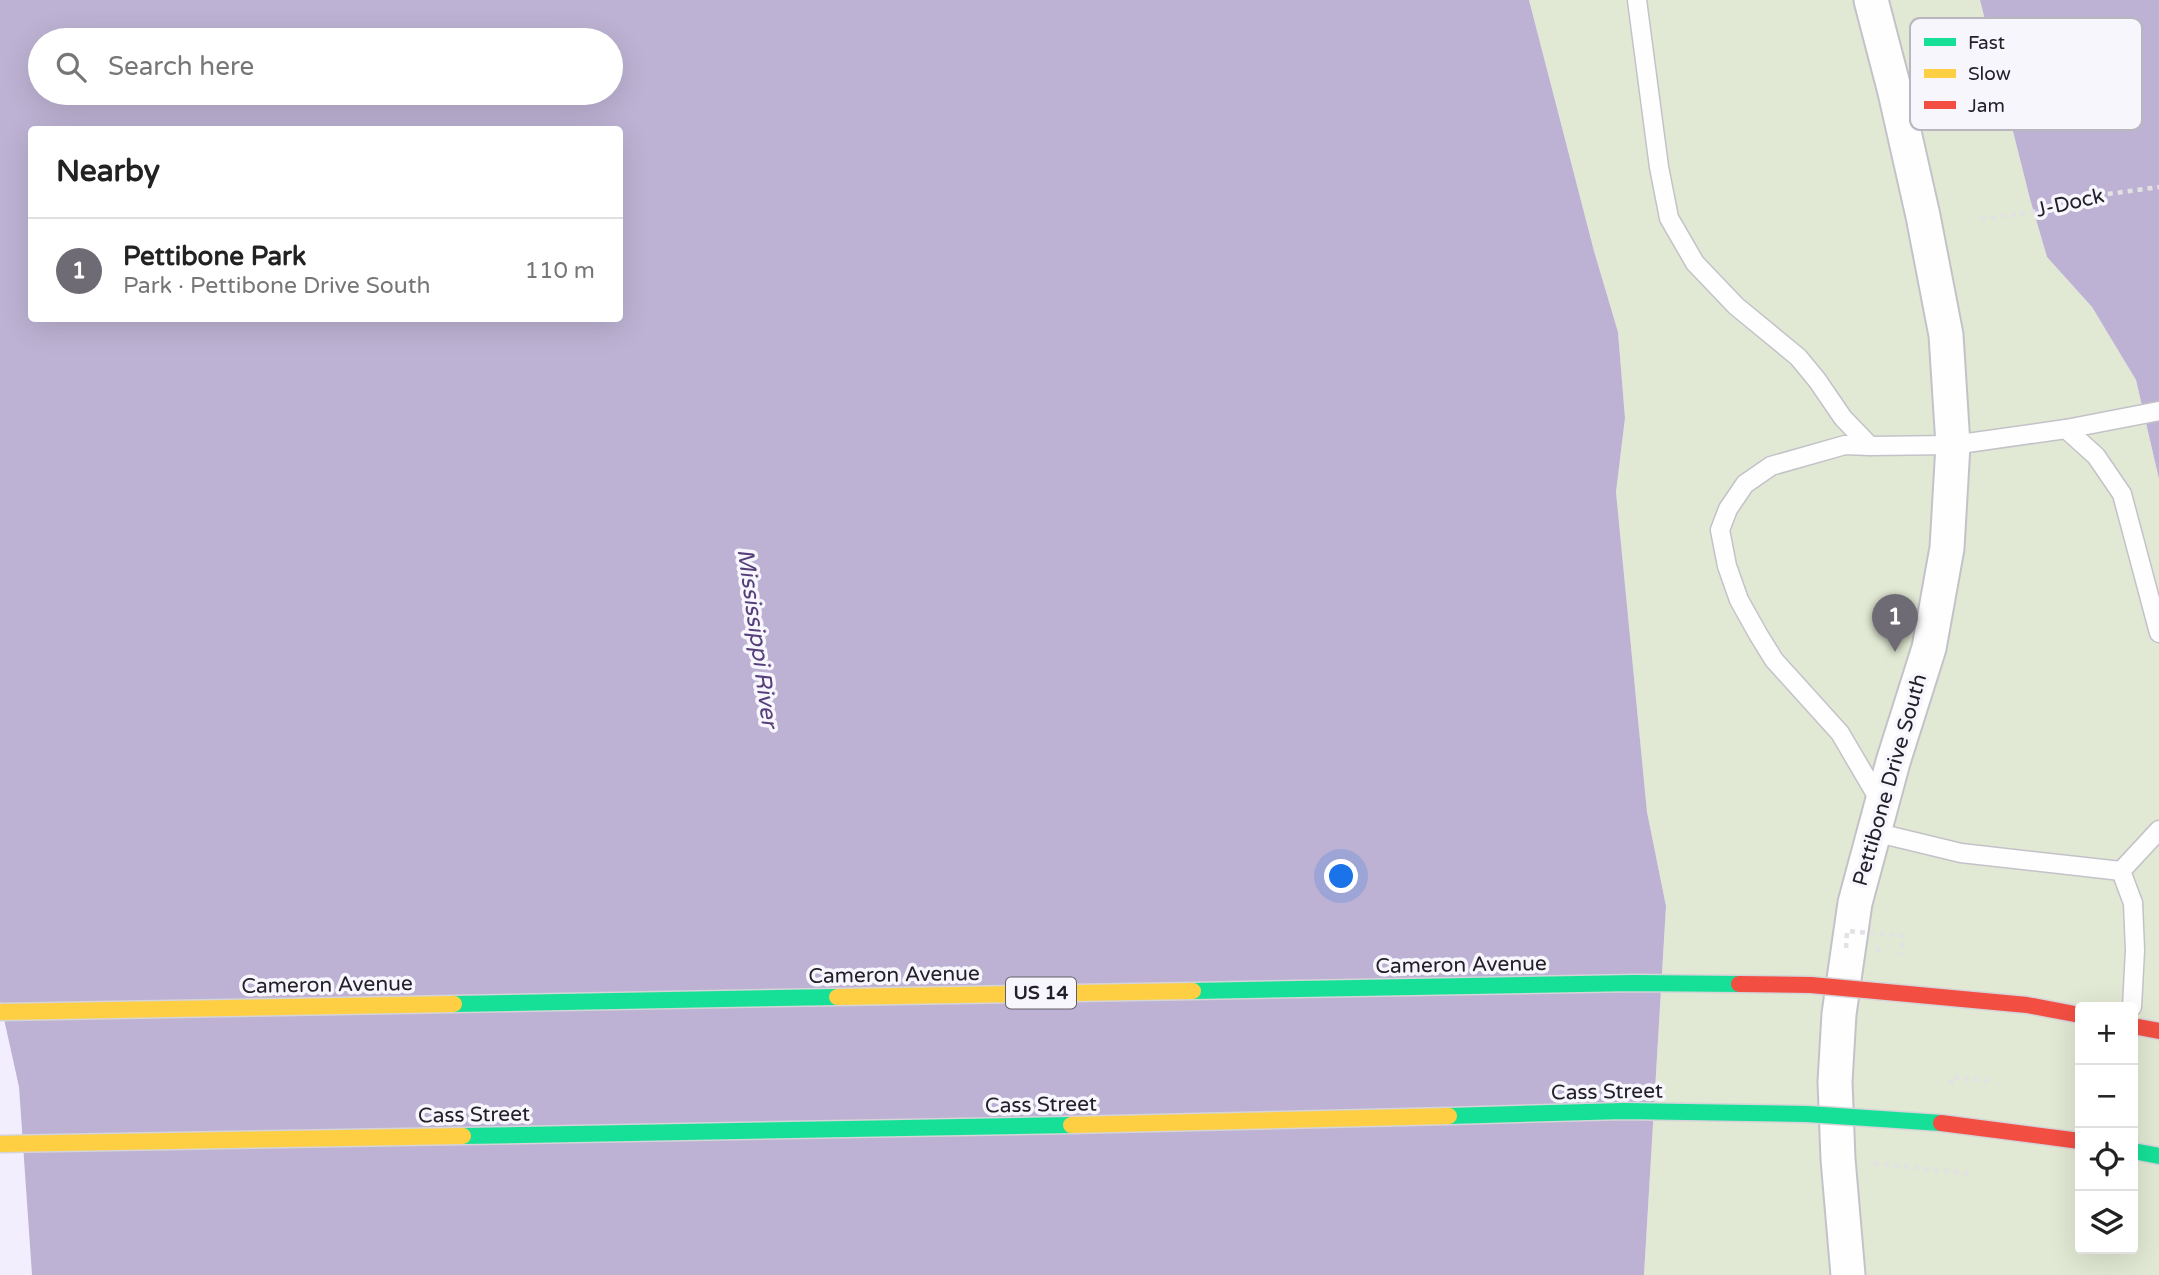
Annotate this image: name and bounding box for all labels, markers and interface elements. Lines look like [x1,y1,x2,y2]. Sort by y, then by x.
legend [1910,18,2142,130]
search box [28,28,623,105]
text: Fast [1968,32,2005,54]
icon: search [52,48,90,86]
text: Search here [108,51,254,82]
text: Slow [1968,63,2011,85]
text: Jam [1968,95,2005,117]
text: Nearby [56,153,160,190]
street label: J-Dock [2034,183,2106,223]
text: Pettibone Park [123,241,306,272]
text: 1 [72,257,86,285]
text: 110 m [525,257,595,285]
text: Park · Pettibone Drive South [123,272,431,300]
water label: Mississippi River [731,547,784,732]
pin: 1 [1872,594,1918,652]
street label: Pettibone Drive South [1848,671,1932,889]
your location [1324,859,1358,893]
street label: Cameron Avenue [1375,951,1547,979]
street label: Cameron Avenue [808,961,980,989]
street label: Cameron Avenue [241,971,413,999]
road number: US 14 [1006,978,1076,1009]
map controls [2075,1002,2138,1254]
button: + [2075,1002,2138,1065]
button: − [2075,1065,2138,1128]
street label: Cass Street [1551,1079,1663,1105]
street label: Cass Street [985,1092,1097,1118]
street label: Cass Street [418,1102,530,1128]
button: locate [2075,1128,2138,1191]
button: layers [2075,1191,2138,1254]

